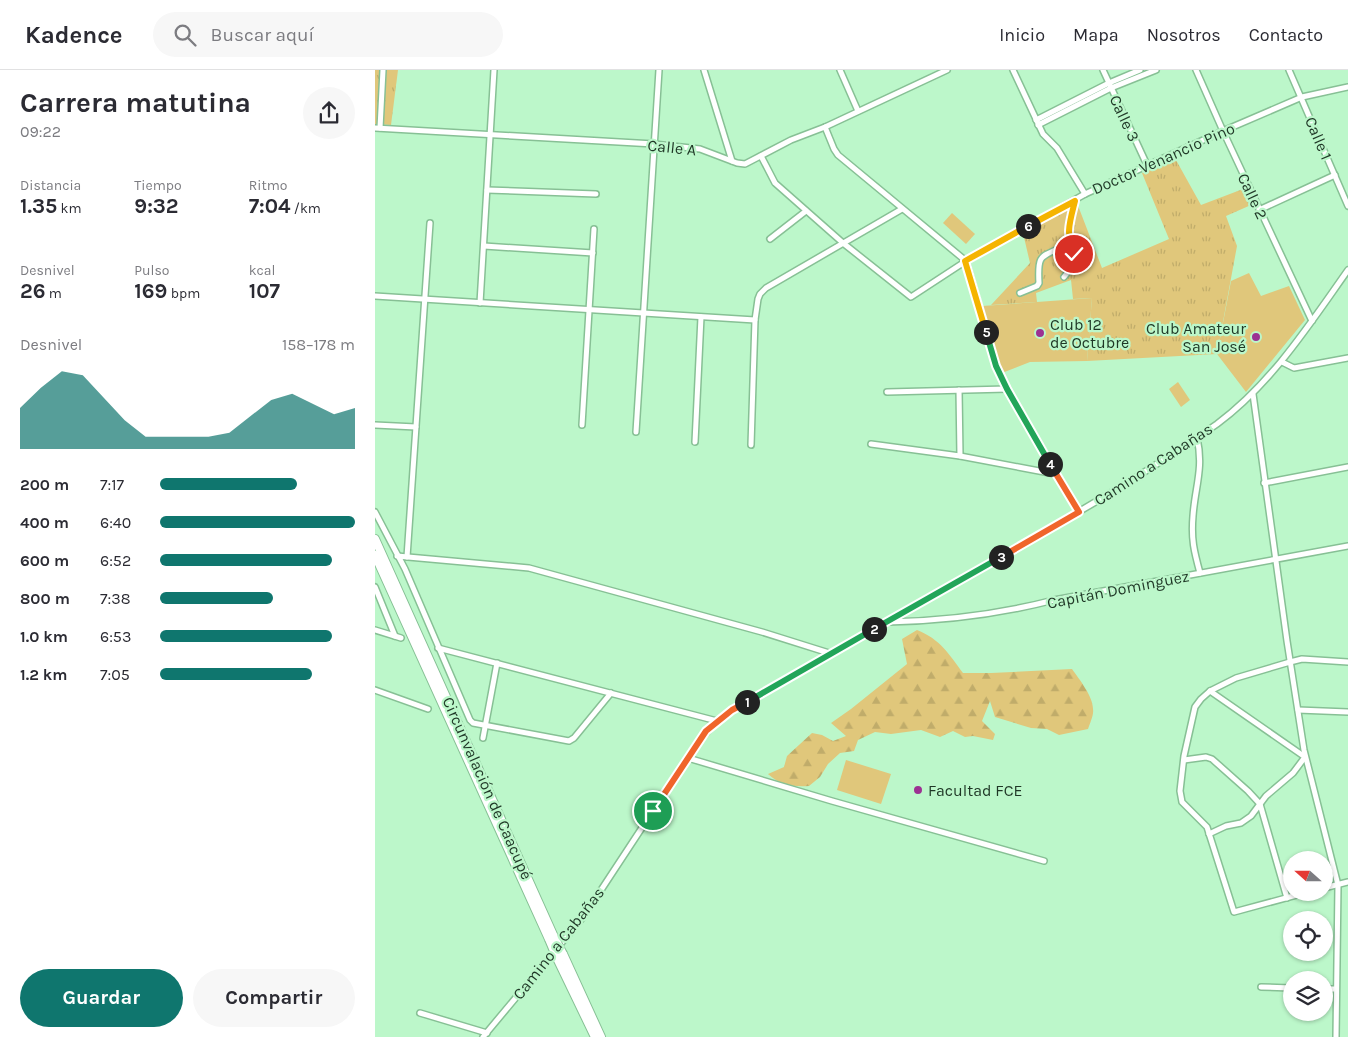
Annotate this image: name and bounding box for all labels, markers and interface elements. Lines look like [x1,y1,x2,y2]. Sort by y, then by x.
search box [153,12,503,57]
text: Kadence [25,21,123,49]
icon: search [171,21,199,49]
text: Buscar aquí [211,24,314,46]
text: Inicio [999,24,1045,46]
text: Mapa [1073,24,1119,46]
text: Nosotros [1147,24,1221,46]
text: Contacto [1249,24,1323,46]
text: Carrera matutina [20,86,251,119]
button: share [303,87,355,139]
street label: Calle 3 [1106,92,1144,144]
street label: Calle 1 [1301,114,1336,163]
street label: Doctor Venancio Pino [1089,118,1238,199]
text: 09:22 [20,122,61,141]
street label: Calle A [647,135,697,159]
street label: Calle 2 [1234,170,1271,222]
text: Distancia [20,177,81,194]
text: Tiempo [134,177,182,194]
text: Ritmo [249,177,287,194]
text: 1.35 [20,194,57,218]
text: 9:32 [134,194,179,218]
text: 7:04 [249,194,291,218]
text: km [57,200,82,217]
text: /km [291,200,321,217]
pin: 6 [1015,214,1041,238]
text: 6 [1024,218,1033,235]
pin [1053,233,1095,275]
icon: check [1060,240,1088,268]
text: Desnivel [20,262,75,279]
text: Pulso [134,262,169,279]
text: kcal [249,262,275,279]
text: 26 [20,279,45,303]
text: 169 [134,279,167,303]
text: 107 [249,279,280,303]
text: m [45,285,62,302]
text: bpm [167,285,200,302]
place label: Club 12 de Octubre [1050,315,1129,352]
place label: Club Amateur San José [1146,319,1246,356]
pin: 5 [973,320,999,344]
text: 5 [982,324,991,341]
marker: Club 12 de Octubre [1034,327,1046,339]
marker: Club Amateur San José [1250,331,1262,343]
text: Desnivel [20,335,82,354]
text: 158–178 m [282,335,355,354]
street label: Camino a Cabañas [1091,419,1216,510]
pin: 4 [1037,452,1063,476]
text: 4 [1046,456,1055,473]
text: 200 m [20,475,69,494]
text: 7:17 [100,475,124,494]
text: 400 m [20,513,69,532]
text: 6:40 [100,513,131,532]
pin: 3 [989,544,1013,570]
text: 3 [997,549,1006,566]
text: 600 m [20,551,69,570]
text: 6:52 [100,551,131,570]
street label: Capitán Dominguez [1045,566,1191,613]
text: 800 m [20,589,70,608]
text: 7:38 [100,589,130,608]
pin: 2 [861,616,887,642]
text: 2 [870,621,879,638]
text: 1.0 km [20,627,68,646]
text: 6:53 [100,627,131,646]
text: 1.2 km [20,665,68,684]
text: 7:05 [100,665,130,684]
pin: 1 [735,690,759,714]
street label: Circunvalación de Caacupé [439,694,536,882]
text: 1 [745,694,750,711]
place label: Facultad FCE [928,781,1023,800]
marker: Facultad FCE [912,784,924,796]
pin [632,790,674,832]
icon: arrive [639,797,667,825]
north arrow [1283,851,1333,901]
map controls [1283,851,1333,1021]
street label: Camino a Cabañas [509,884,608,1003]
button: locate [1283,911,1333,961]
button: Guardar [20,969,183,1027]
button: Compartir [193,969,355,1027]
button: layers [1283,971,1333,1021]

